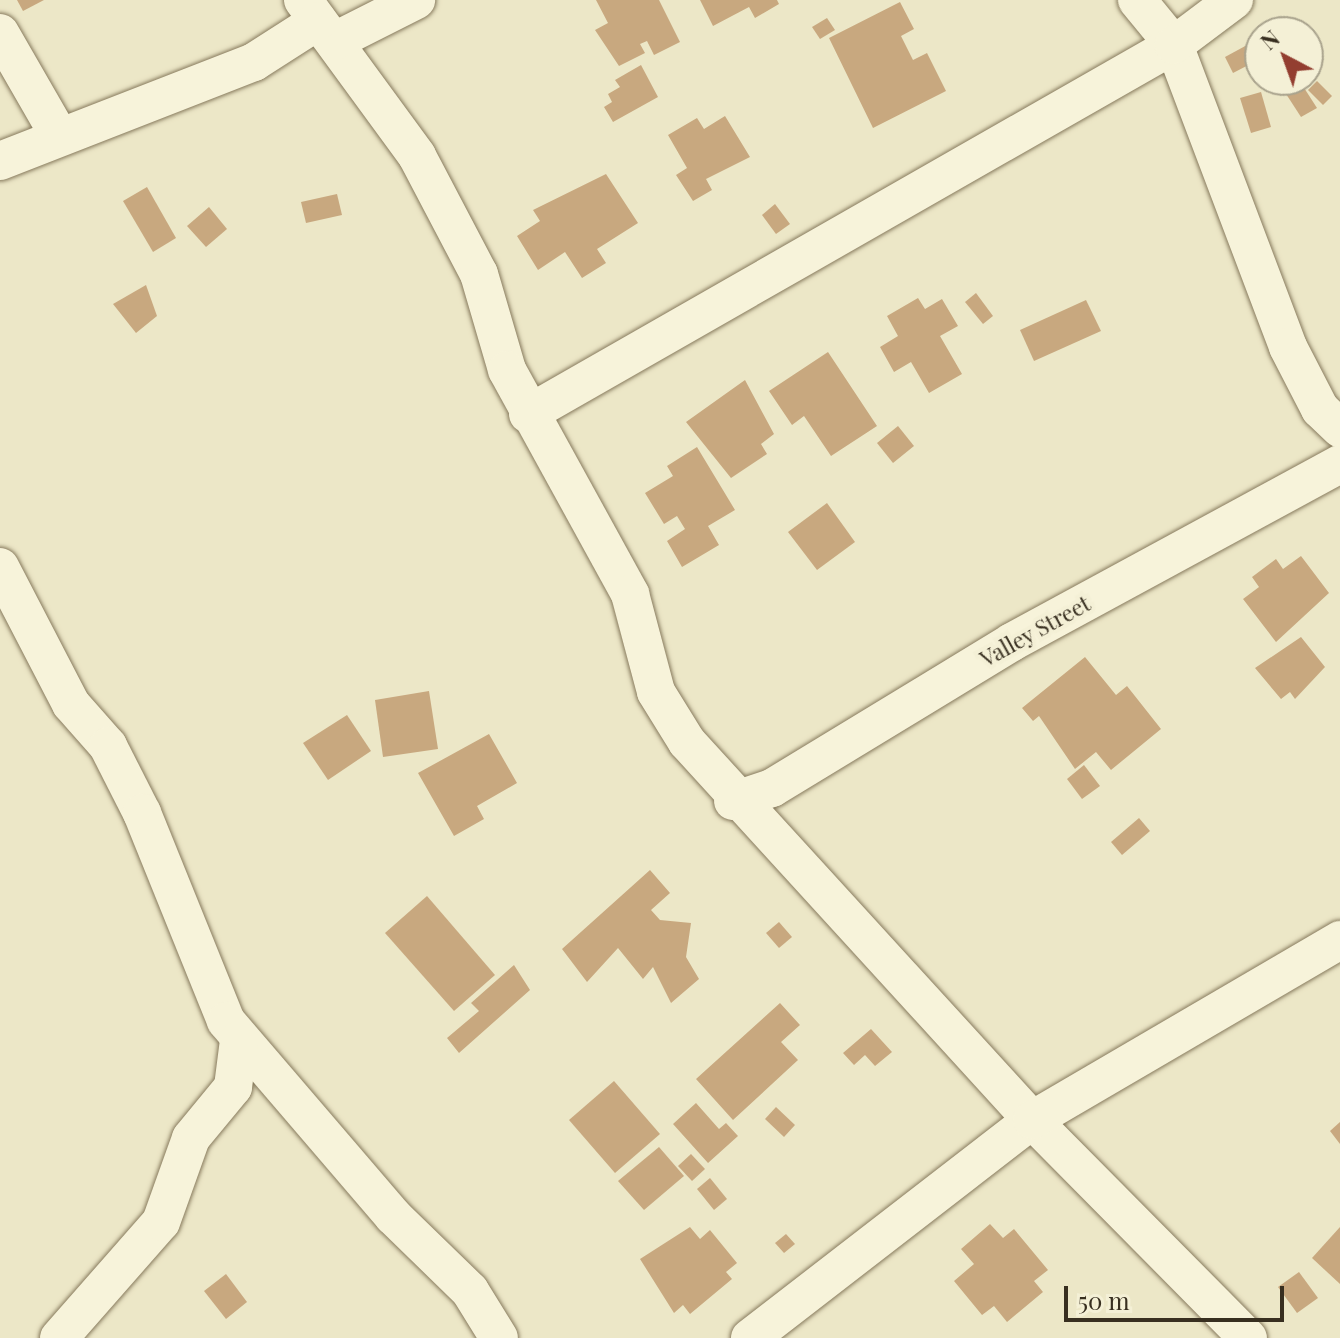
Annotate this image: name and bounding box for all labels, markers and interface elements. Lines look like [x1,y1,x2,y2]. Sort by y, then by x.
north arrow [1244,16,1324,96]
text: N [1254,23,1285,56]
street label: Valley Street [975,590,1095,672]
scale bar [1068,1270,1288,1320]
text: 50 m [1078,1284,1130,1316]

